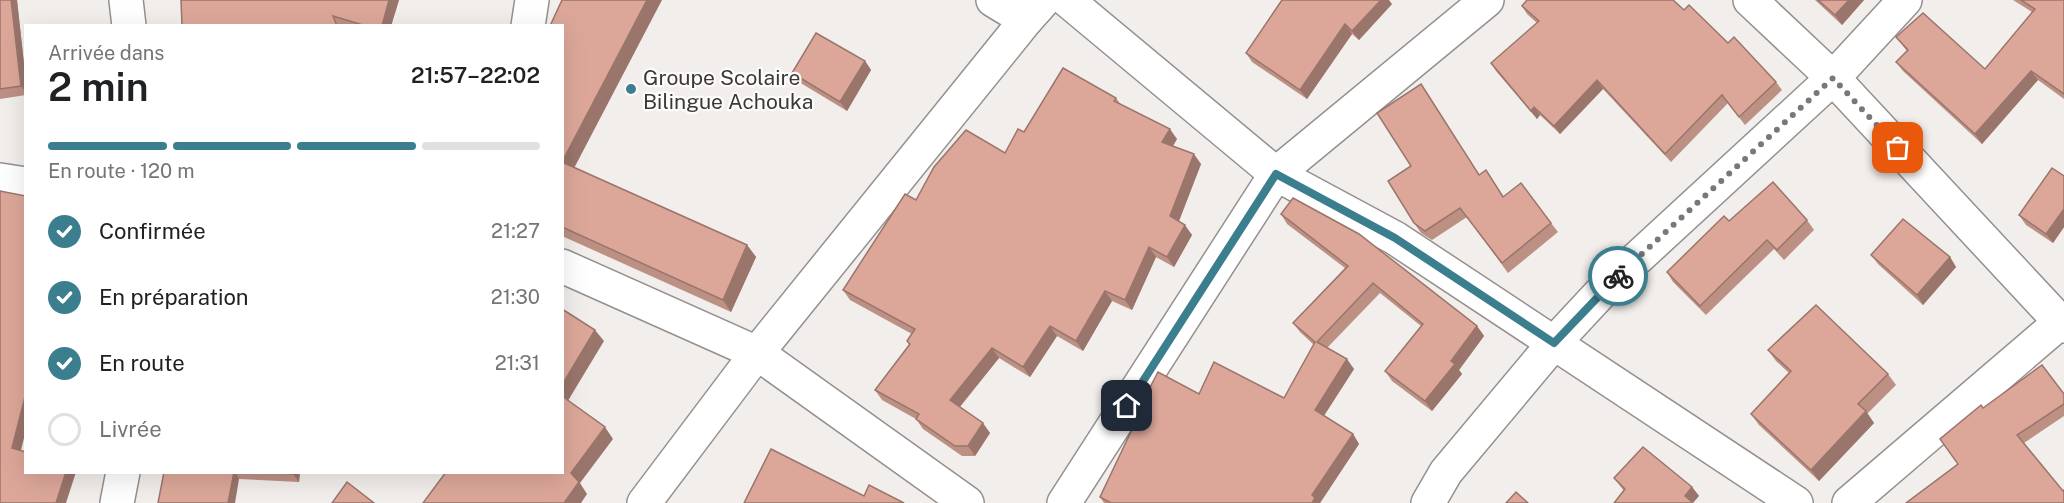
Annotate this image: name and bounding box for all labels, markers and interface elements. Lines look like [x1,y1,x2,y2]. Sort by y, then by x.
text: Arrivée dans [48,41,164,65]
text: 21:57–22:02 [411,62,540,88]
text: 2 min [48,64,149,110]
place label: Groupe Scolaire Bilingue Achouka [643,65,813,114]
marker: Groupe Scolaire Bilingue Achouka [624,82,638,96]
pin [1872,122,1923,173]
icon: bag [1881,131,1914,164]
text: En route · 120 m [48,159,194,183]
icon: check [48,215,81,248]
text: Confirmée [99,218,206,244]
text: 21:27 [491,219,540,243]
courier [1588,246,1648,306]
icon: bike [1602,260,1635,293]
icon: check [48,281,81,314]
text: En préparation [99,284,249,310]
text: 21:30 [491,285,540,309]
icon: check [48,347,81,380]
text: En route [99,350,185,376]
text: 21:31 [495,351,540,375]
pin [1101,380,1152,431]
icon: home [1110,389,1143,422]
text: Livrée [99,416,162,442]

